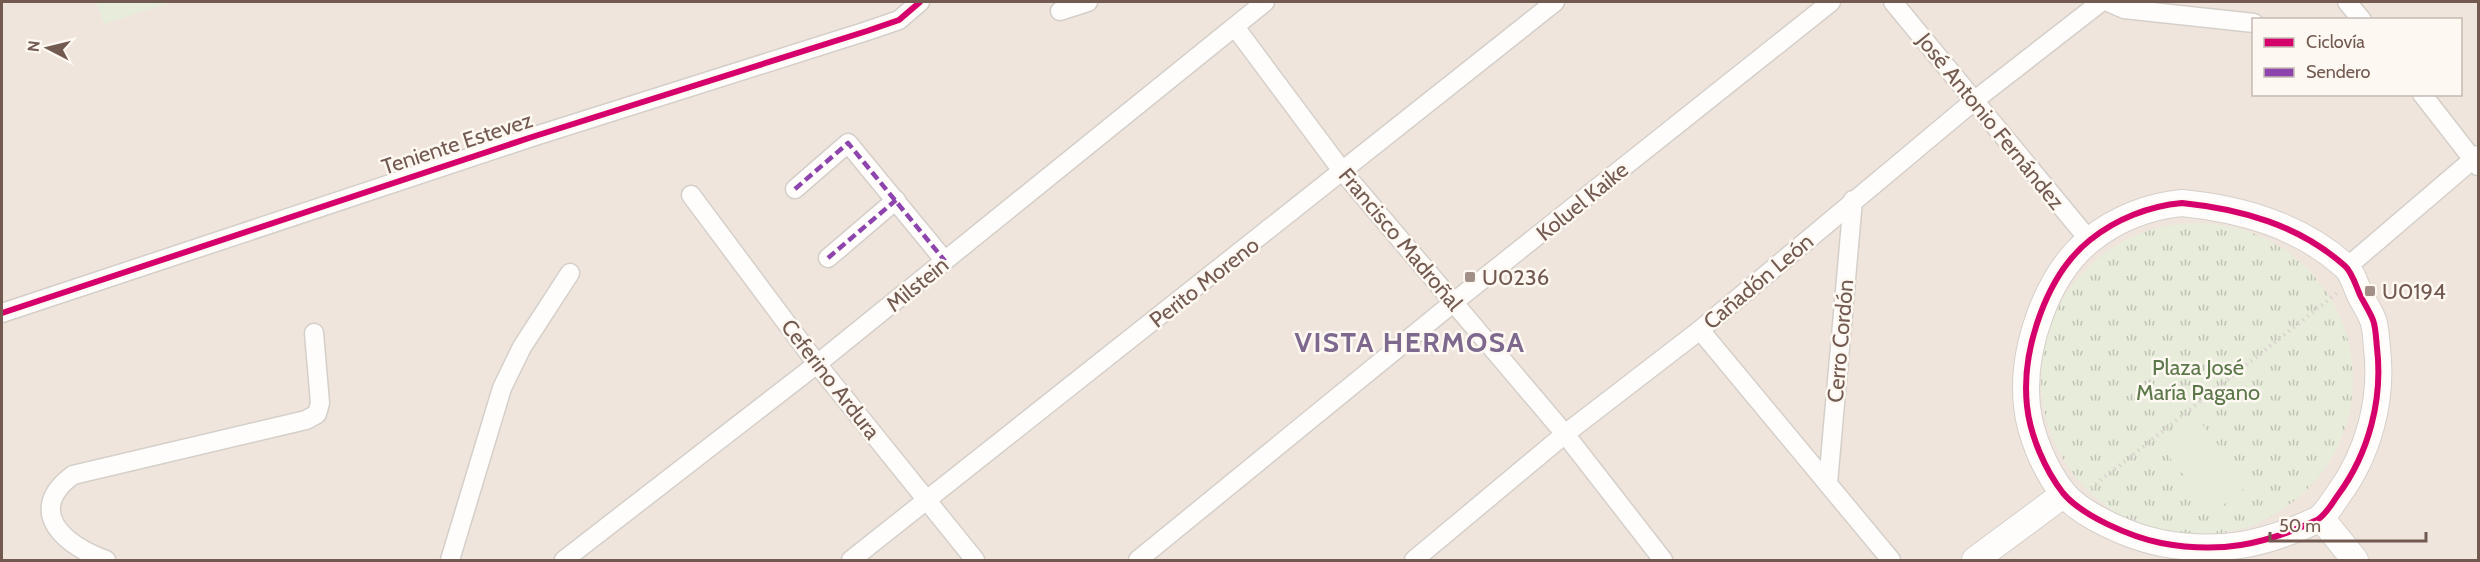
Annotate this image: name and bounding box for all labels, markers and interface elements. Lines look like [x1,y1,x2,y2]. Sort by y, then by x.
north arrow [18,18,78,78]
legend [2252,18,2462,96]
street label: José Antonio Fernández [1910,27,2070,215]
text: Ciclovía [2306,31,2365,53]
text: N [23,39,44,53]
text: Sendero [2306,61,2370,83]
street label: Teniente Estevez [378,106,536,181]
street label: Koluel Kaike [1531,156,1634,247]
street label: Francisco Madroñal [1333,162,1469,317]
street label: Cañadón León [1698,228,1819,335]
street label: Perito Moreno [1144,231,1264,334]
street label: Milstein [881,251,954,318]
place label: U0236 [1482,264,1549,291]
marker: U0236 [1463,270,1477,284]
street label: Cerro Cordón [1822,278,1859,404]
place label: U0194 [2382,278,2446,305]
marker: U0194 [2363,284,2377,298]
street label: Ceferino Ardura [775,314,886,445]
district label: VISTA HERMOSA [1295,325,1525,359]
park label: Plaza José María Pagano [2136,354,2260,406]
scale bar [2270,505,2426,543]
text: 50 m [2279,515,2321,537]

